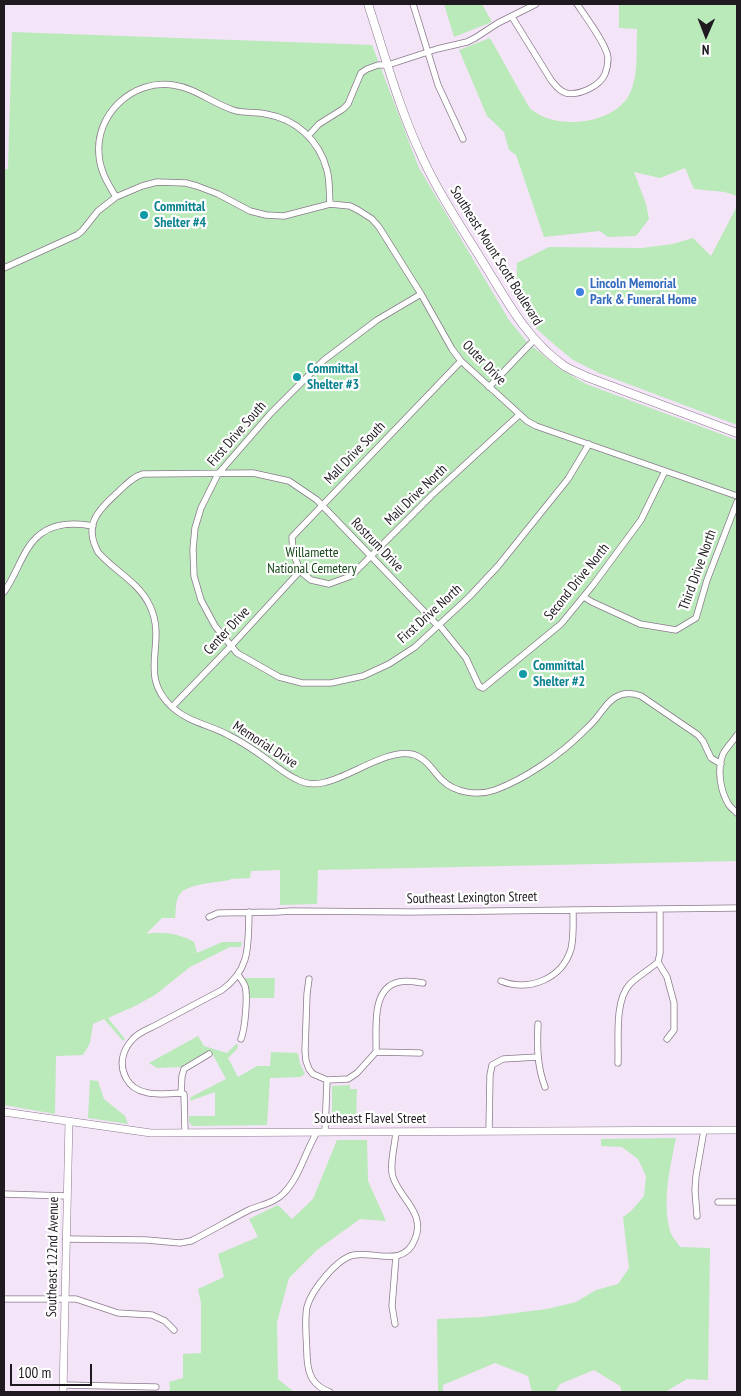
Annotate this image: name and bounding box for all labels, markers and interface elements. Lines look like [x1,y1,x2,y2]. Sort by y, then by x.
north arrow [681,10,731,60]
text: N [702,41,710,59]
street label: Southeast Mount Scott Boulevard [446,183,546,329]
place label: Committal Shelter #4 [154,199,206,232]
marker: Committal Shelter #4 [138,209,150,221]
place label: Lincoln Memorial Park & Funeral Home [590,276,697,308]
marker: Lincoln Memorial Park & Funeral Home [574,286,586,298]
street label: Outer Drive [459,337,509,389]
place label: Committal Shelter #3 [307,361,359,394]
marker: Committal Shelter #3 [291,371,303,383]
street label: First Drive South [204,398,270,470]
street label: Mall Drive South [321,418,389,488]
street label: Mall Drive North [381,461,451,529]
street label: Rostrum Drive [347,515,407,575]
street label: Third Drive North [676,527,720,613]
street label: Second Drive North [541,540,613,624]
park label: Willamette National Cemetery [267,545,357,578]
street label: First Drive North [395,581,465,647]
street label: Center Drive [200,603,254,659]
place label: Committal Shelter #2 [533,658,585,690]
marker: Committal Shelter #2 [517,668,529,680]
street label: Memorial Drive [229,718,301,772]
street label: Southeast Lexington Street [407,888,537,908]
street label: Southeast Flavel Street [314,1111,426,1127]
street label: Southeast 122nd Avenue [44,1197,62,1317]
scale bar [12,1354,95,1386]
text: 100 m [18,1363,51,1382]

